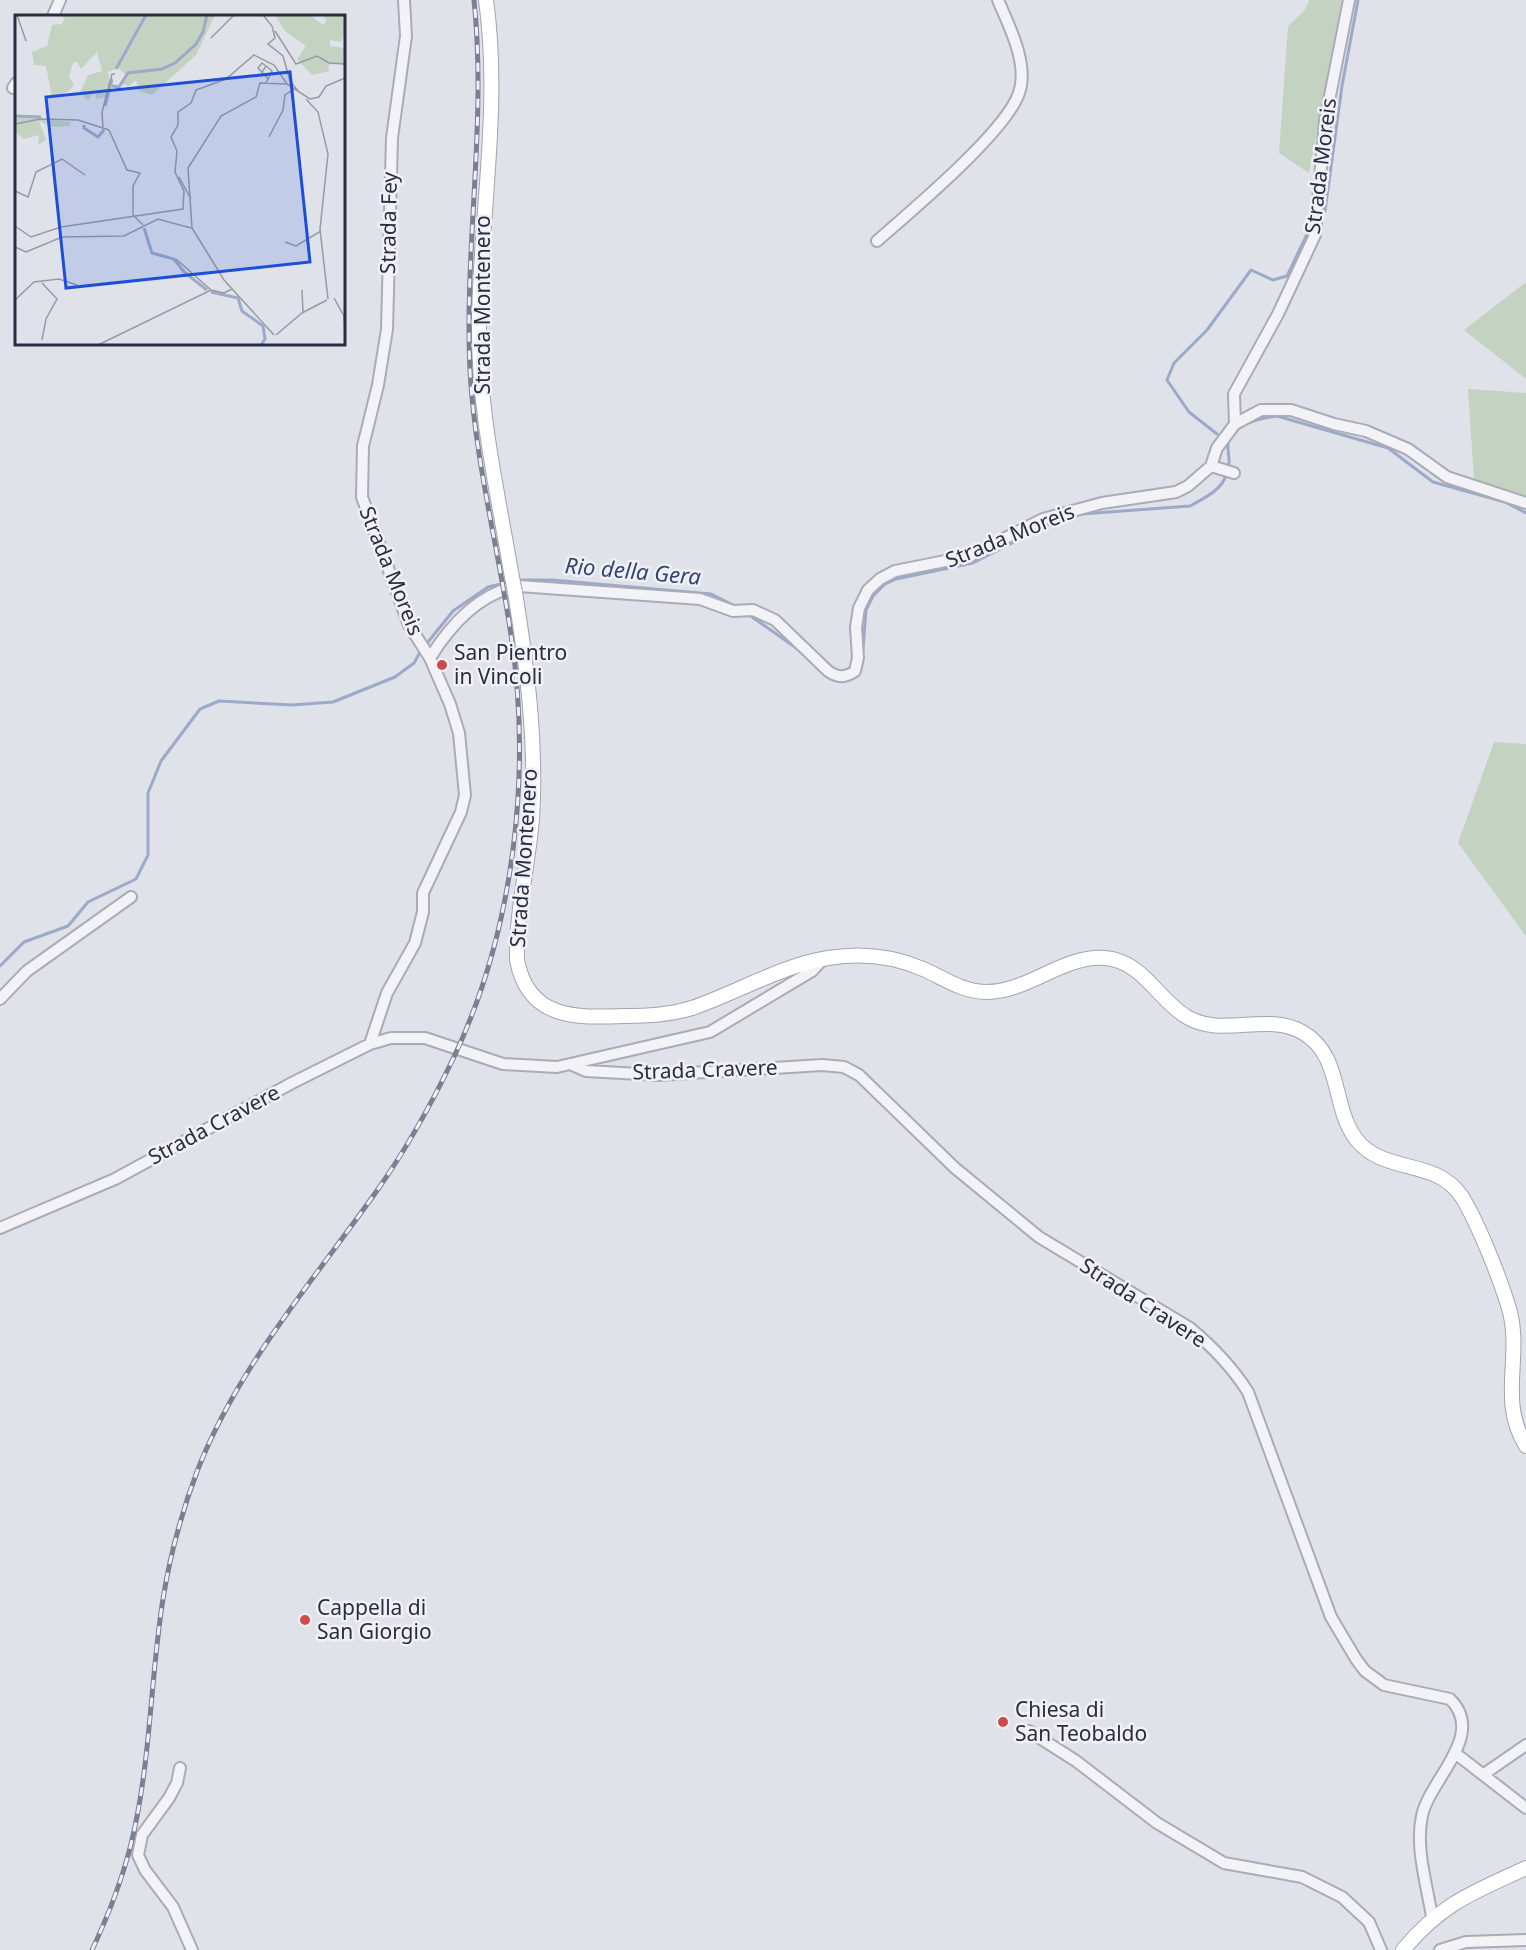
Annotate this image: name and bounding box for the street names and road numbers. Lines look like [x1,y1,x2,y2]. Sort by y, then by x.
street label: Strada Moreis [1298,96,1342,235]
street label: Strada Fey [373,171,403,274]
street label: Strada Montenero [468,215,496,395]
street label: Strada Moreis [941,496,1078,574]
street label: Strada Moreis [353,502,431,639]
street label: Strada Montenero [503,768,543,948]
street label: Strada Cravere [632,1052,778,1086]
street label: Strada Cravere [143,1078,284,1171]
street label: Strada Cravere [1075,1251,1212,1353]

